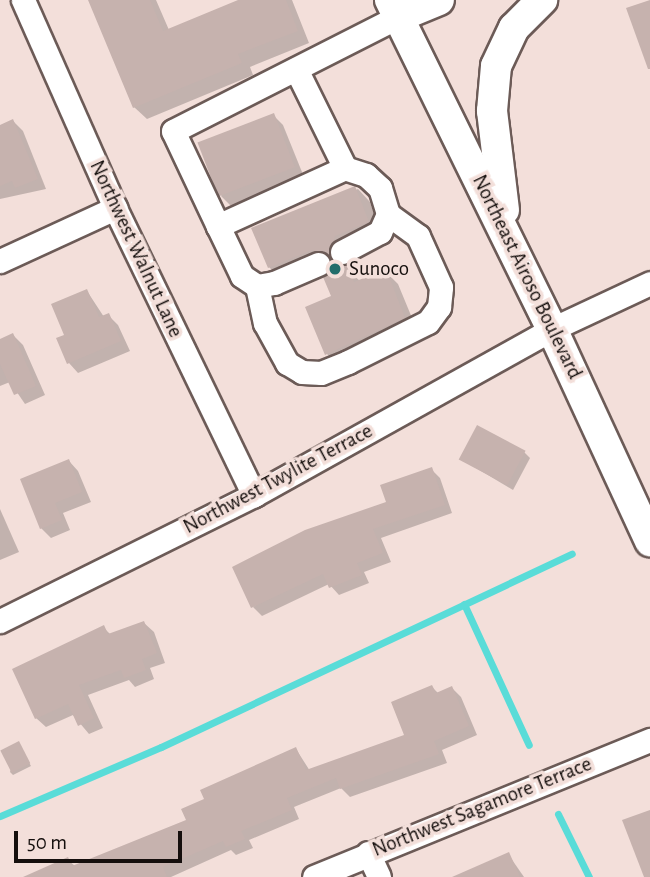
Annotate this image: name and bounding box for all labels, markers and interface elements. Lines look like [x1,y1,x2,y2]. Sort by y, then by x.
street label: Northwest Walnut Lane [84,156,188,342]
street label: Northeast Airoso Boulevard [467,171,587,383]
place label: Sunoco [349,256,409,282]
marker: Sunoco [327,261,343,277]
street label: Northwest Twylite Terrace [179,418,377,540]
street label: Northwest Sagamore Terrace [369,751,595,863]
scale bar [18,818,186,862]
text: 50 m [27,832,67,853]

